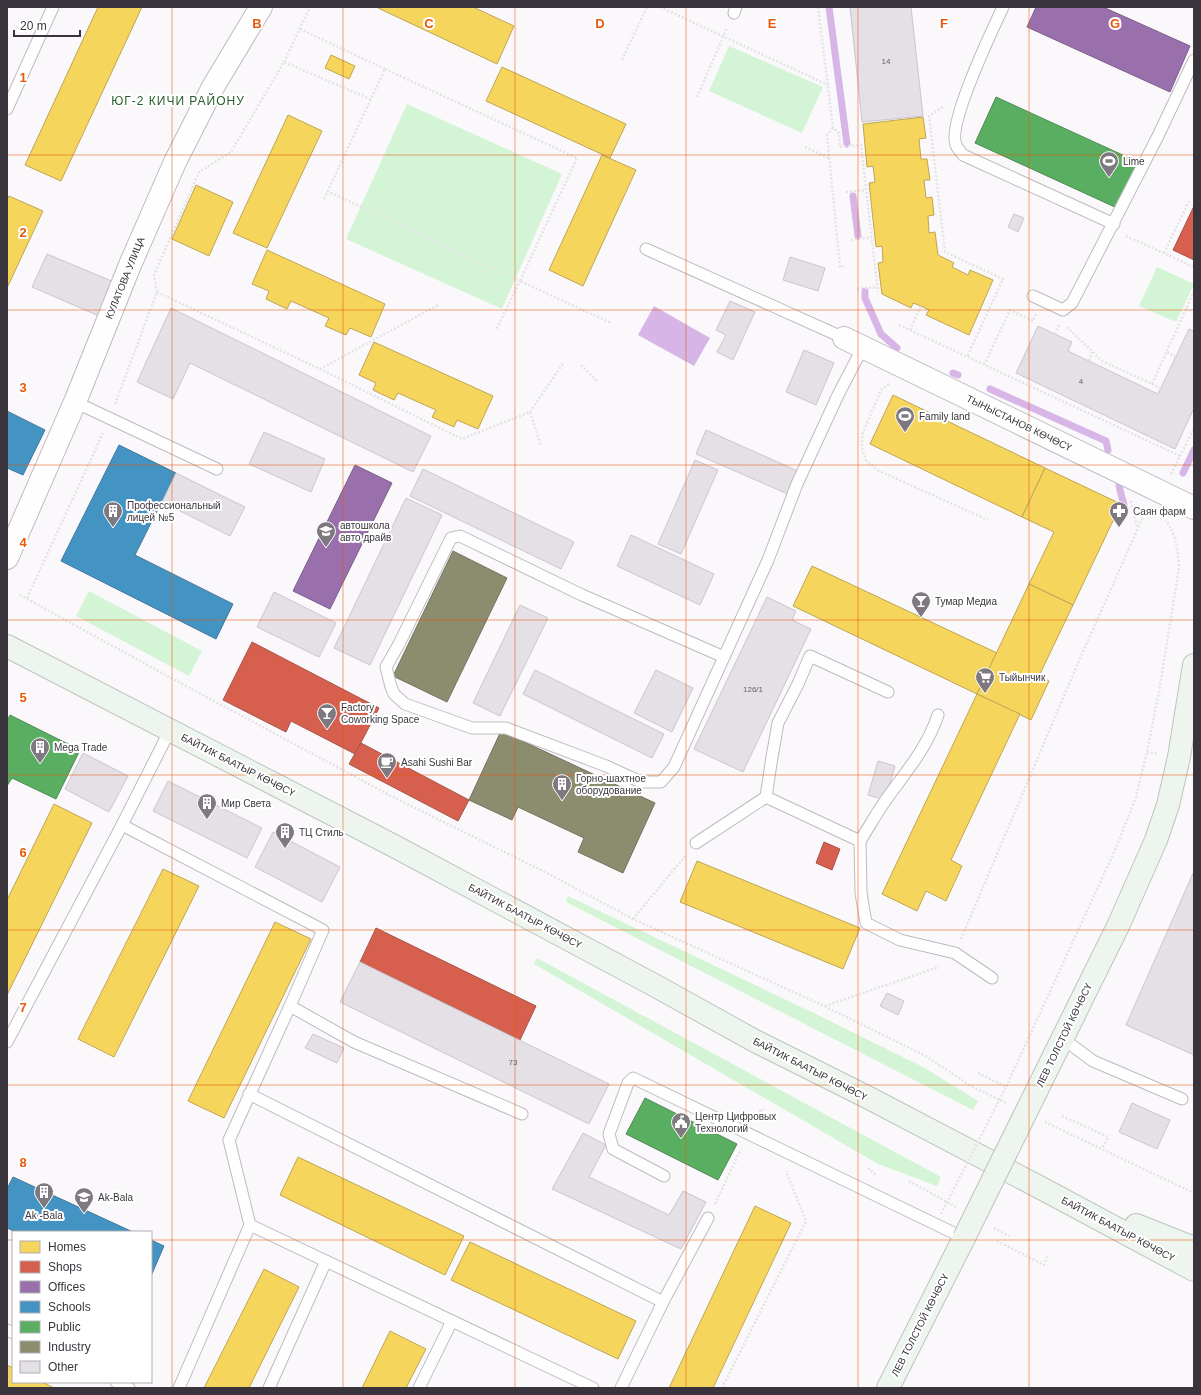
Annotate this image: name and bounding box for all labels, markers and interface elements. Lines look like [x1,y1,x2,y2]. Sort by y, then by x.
scale bar [14,12,80,38]
text: B [252,16,262,31]
text: C [424,16,434,31]
text: D [595,16,605,31]
text: E [768,16,777,31]
text: F [940,16,948,31]
text: G [1110,16,1120,31]
text: 20 m [20,19,47,33]
house number: 14 [882,57,891,66]
text: 1 [19,70,27,85]
district label: ЮГ-2 КИЧИ РАЙОНУ [111,93,245,108]
sports icon: Lime [1098,150,1120,178]
place label: Lime [1123,156,1145,167]
text: 2 [19,225,27,240]
street label: КУЛАТОВА УЛИЦА [104,235,147,321]
house number: 4 [1079,377,1084,386]
text: 3 [19,380,27,395]
street label: ТЫНЫСТАНОВ КӨЧӨСҮ [965,393,1074,453]
sports icon: Family land [894,405,916,433]
place label: Family land [919,411,970,422]
building icon: Профессиональный лицей №5 [102,500,124,528]
place label: Профессиональный лицей №5 [127,500,221,523]
pharmacy icon: Саян фарм [1108,500,1130,528]
place label: Саян фарм [1133,506,1186,517]
school or university icon: автошкола авто драйв [315,520,337,548]
place label: автошкола авто драйв [340,520,391,543]
text: 4 [19,535,27,550]
bar icon: Тумар Медиа [910,590,932,618]
place label: Тумар Медиа [935,596,997,607]
supermarket icon: Тыйынчик [974,666,996,694]
place label: Тыйынчик [999,672,1046,683]
house number: 126/1 [743,685,764,694]
text: 5 [19,690,27,705]
bar icon: Factory Coworking Space [316,702,338,730]
place label: Factory Coworking Space [341,702,420,725]
street label: БАЙТИК БААТЫР КӨЧӨСҮ [179,731,298,799]
building icon: Mega Trade [29,736,51,764]
place label: Mega Trade [54,742,108,753]
cafe icon: Asahi Sushi Bar [376,751,398,779]
place label: Asahi Sushi Bar [401,757,473,768]
building icon: Горно-шахтное оборудование [551,773,573,801]
place label: Горно-шахтное оборудование [576,773,646,796]
building icon: Мир Света [196,792,218,820]
place label: Мир Света [221,798,271,809]
building icon: ТЦ Стиль [274,821,296,849]
place label: ТЦ Стиль [299,827,344,838]
text: 6 [19,845,27,860]
street label: БАЙТИК БААТЫР КӨЧӨСҮ [467,881,584,951]
street label: ЛЕВ ТОЛСТОЙ КӨЧӨСҮ [1033,981,1094,1089]
text: 7 [19,1000,27,1015]
street label: БАЙТИК БААТЫР КӨЧӨСҮ [751,1035,870,1103]
house number: 73 [509,1058,518,1067]
public building icon: Центр Цифровых Технологий [670,1111,692,1139]
place label: Центр Цифровых Технологий [695,1111,776,1134]
text: 8 [19,1155,27,1170]
building icon: Ak -Bala [33,1181,55,1209]
school or university icon: Ak-Bala [73,1186,95,1214]
place label: Ak-Bala [98,1192,133,1203]
street label: БАЙТИК БААТЫР КӨЧӨСҮ [1060,1194,1177,1264]
place label: Ak -Bala [25,1210,63,1221]
legend [12,1231,152,1383]
text: Homes [48,1240,86,1254]
text: Shops [48,1260,82,1274]
street label: ЛЕВ ТОЛСТОЙ КӨЧӨСҮ [888,1271,951,1378]
text: Offices [48,1280,85,1294]
text: Schools [48,1300,91,1314]
text: Public [48,1320,81,1334]
text: Industry [48,1340,91,1354]
text: Other [48,1360,78,1374]

